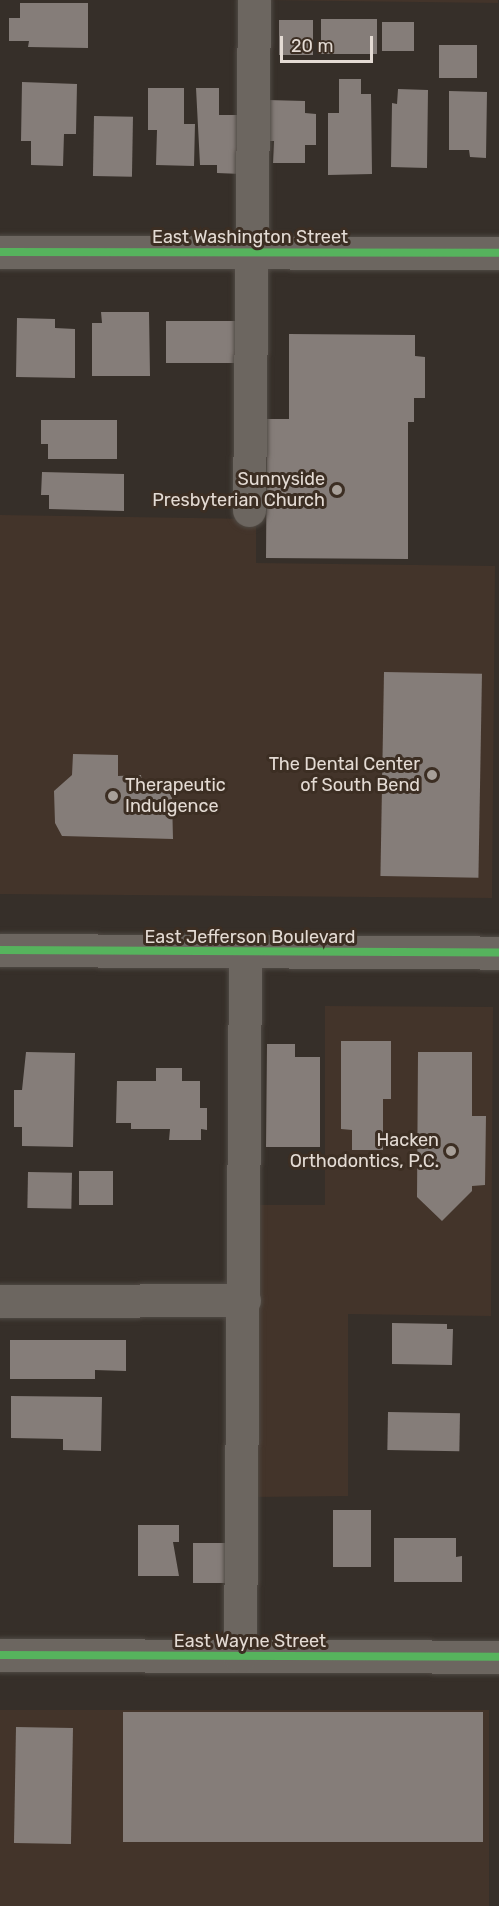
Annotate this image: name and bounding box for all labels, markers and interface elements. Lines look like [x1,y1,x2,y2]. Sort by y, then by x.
scale bar [283,24,376,62]
text: 20 m [291,35,333,57]
street label: East Washington Street [152,226,348,248]
place label: Sunnyside Presbyterian Church [152,469,325,512]
marker: Sunnyside Presbyterian Church [330,483,344,497]
place label: The Dental Center of South Bend [269,754,420,796]
marker: The Dental Center of South Bend [425,768,439,782]
place label: Therapeutic Indulgence [125,775,226,818]
marker: Therapeutic Indulgence [106,789,120,803]
street label: East Jefferson Boulevard [144,926,356,948]
place label: Hacken Orthodontics, P.C. [290,1130,439,1172]
marker: Hacken Orthodontics, P.C. [444,1144,458,1158]
street label: East Wayne Street [174,1630,326,1652]

